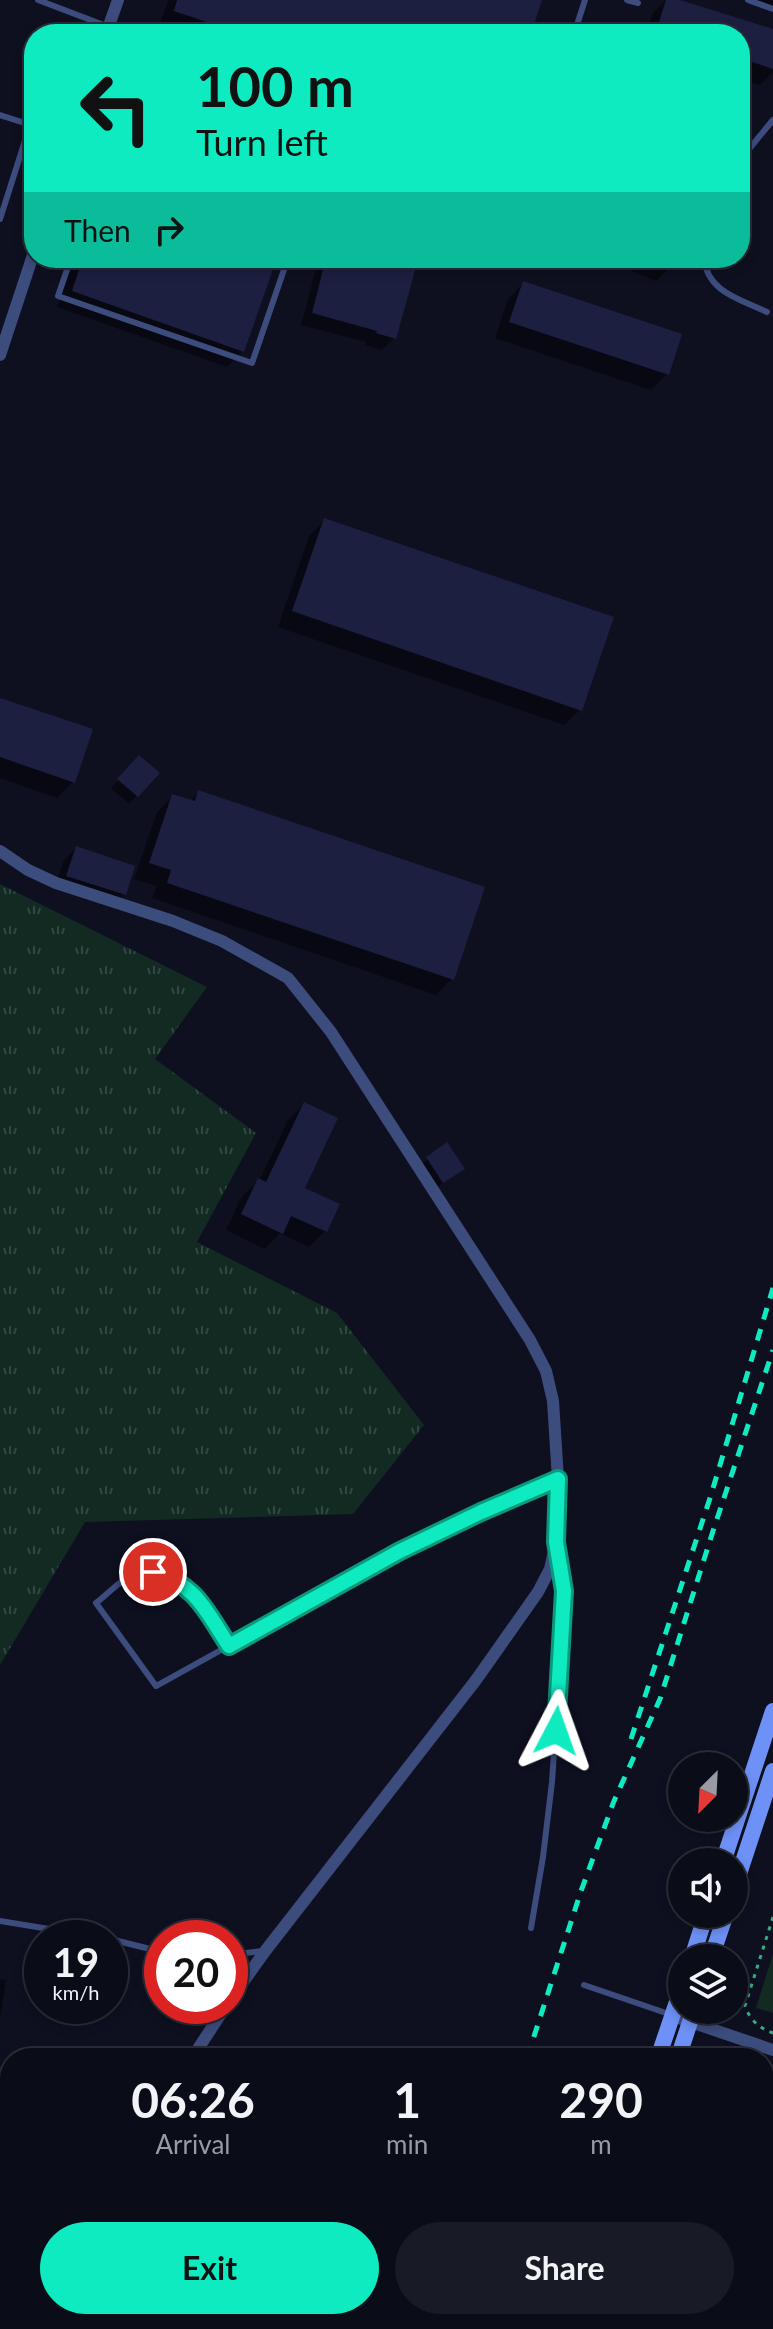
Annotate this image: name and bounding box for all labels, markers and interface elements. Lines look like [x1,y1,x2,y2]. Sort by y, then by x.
text: 100 m [196,52,354,119]
icon: left [64,56,168,160]
text: Turn left [196,120,328,164]
icon: right [147,208,191,252]
text: Then [64,212,131,248]
pin [119,1538,187,1606]
icon: arrive [131,1550,175,1594]
position arrow [514,1689,598,1773]
north arrow [668,1752,748,1832]
map controls [668,1752,748,2024]
button: sound [668,1848,748,1928]
speed limit sign: 20 [144,1920,248,2024]
text: 19 [53,1938,99,1986]
button: layers [668,1944,748,2024]
text: km/h [53,1980,99,2004]
text: 06:26 [131,2071,255,2128]
text: 1 [393,2071,421,2128]
text: 290 [559,2071,643,2128]
text: Arrival [156,2128,230,2160]
text: min [386,2128,428,2160]
text: m [590,2128,612,2160]
button: Exit [40,2222,379,2314]
button: Share [395,2222,734,2314]

